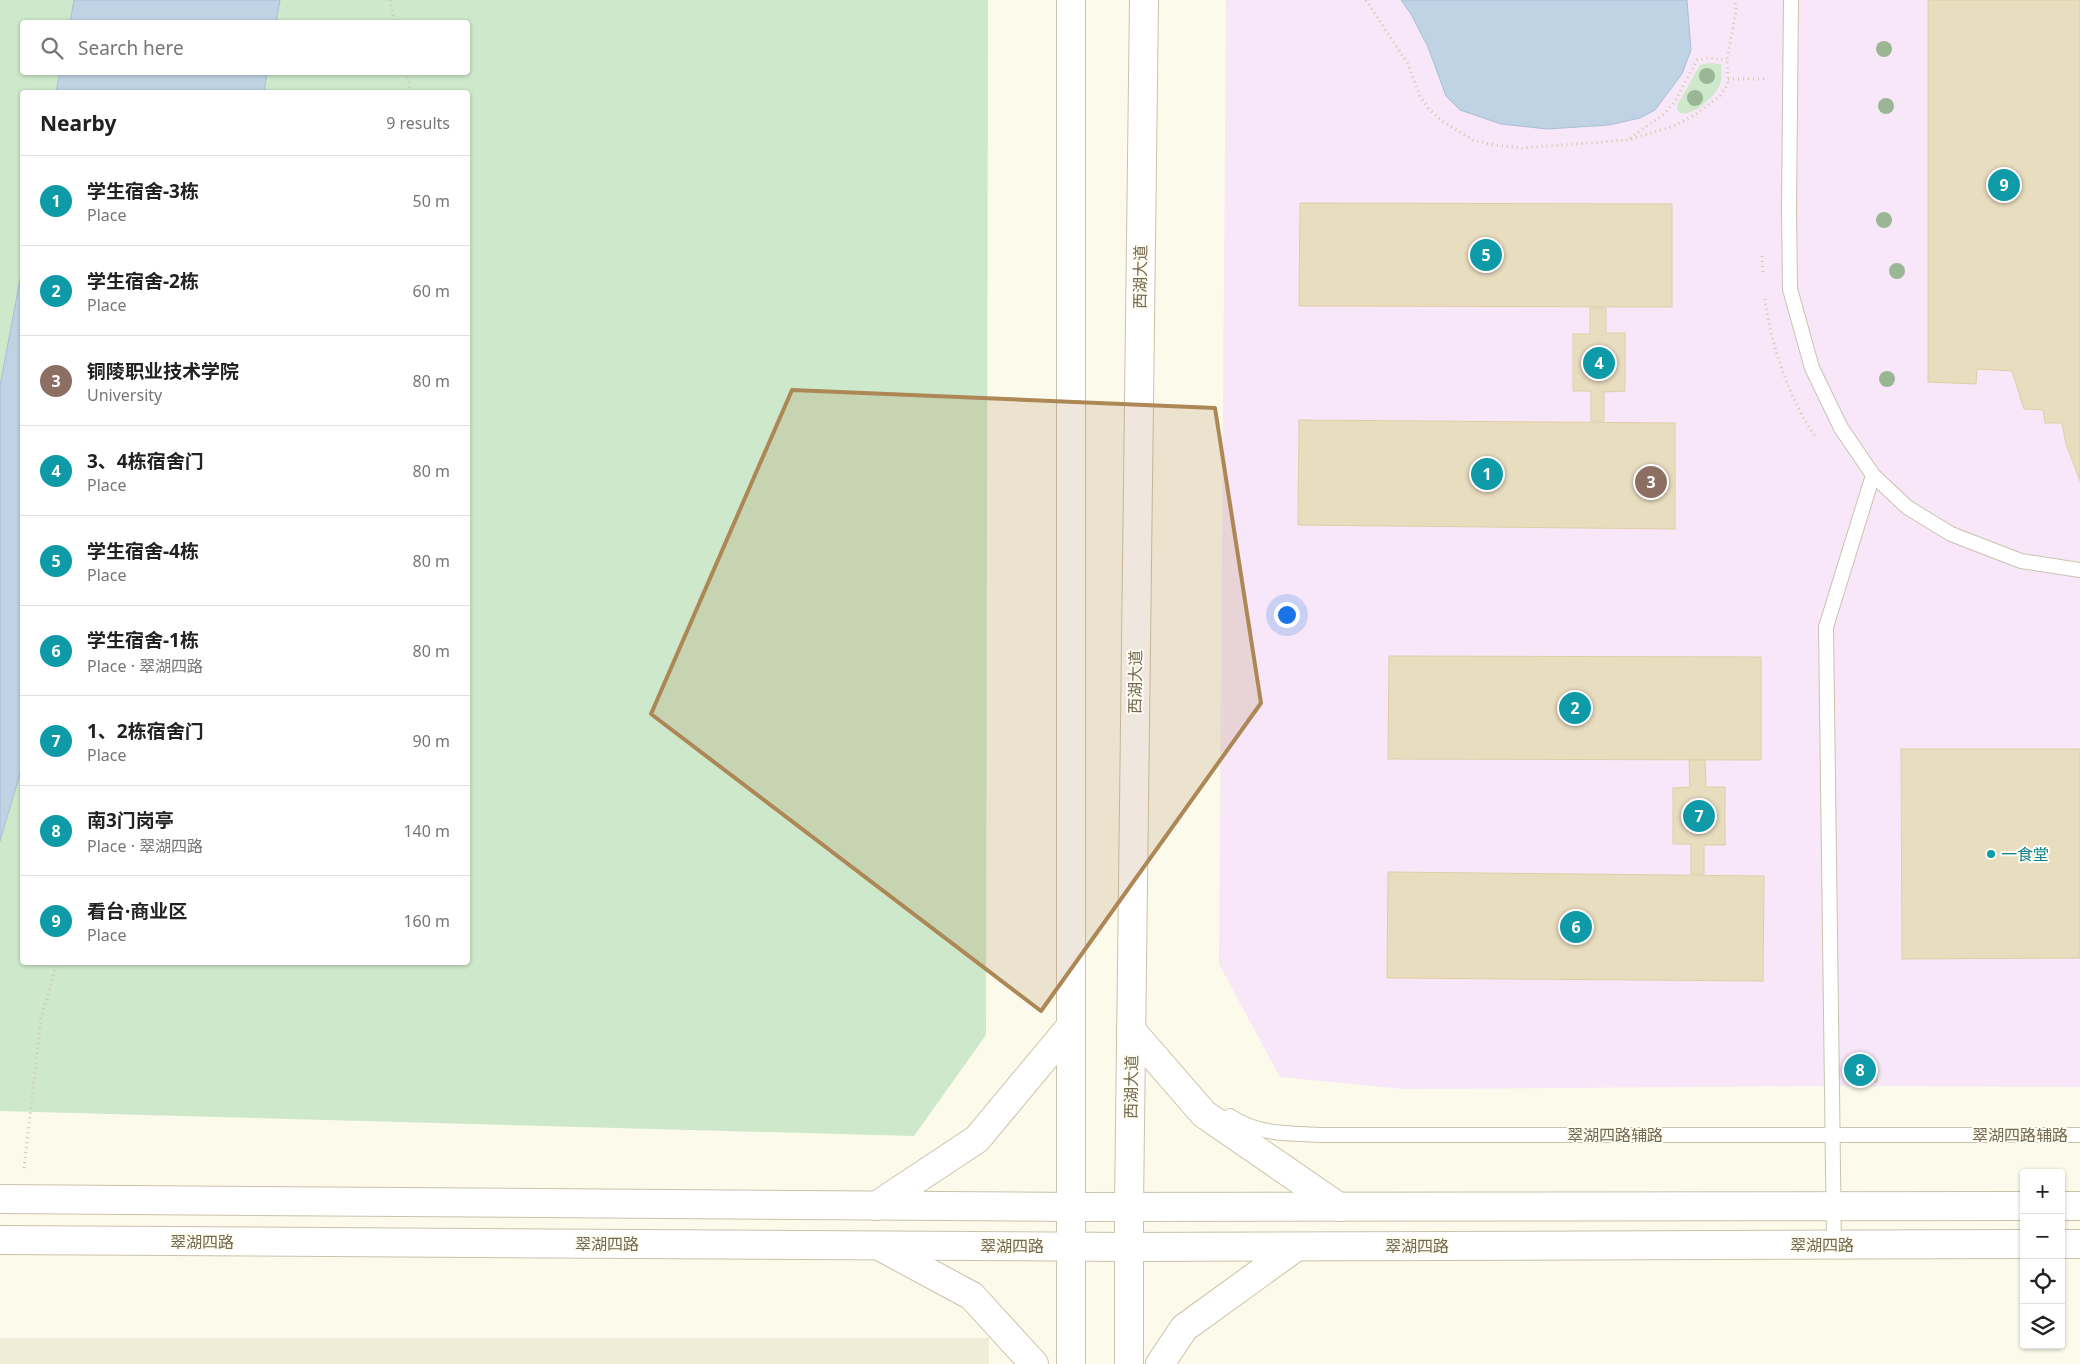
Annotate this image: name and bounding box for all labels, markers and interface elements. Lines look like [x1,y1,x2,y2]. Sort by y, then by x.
search box [20,20,470,75]
icon: search [38,34,66,62]
text: Search here [78,35,184,61]
text: Nearby [40,109,116,137]
text: 9 results [386,112,450,134]
pin: 9 [1988,166,2020,204]
text: 学生宿舍-3栋 [87,178,199,204]
text: 1 [51,190,61,212]
text: 50 m [413,190,450,212]
text: Place [87,204,127,226]
pin: 5 [1470,236,1502,274]
street label: 西湖大道 [1128,245,1152,309]
text: 学生宿舍-2栋 [87,268,199,294]
text: 2 [51,280,61,302]
text: 60 m [413,280,450,302]
text: Place [87,294,127,316]
pin: 4 [1583,344,1615,382]
text: 铜陵职业技术学院 [87,358,239,384]
text: 3 [51,370,61,392]
text: 80 m [413,370,450,392]
text: University [87,384,162,406]
text: 3、4栋宿舍门 [87,448,204,474]
pin: 1 [1471,455,1503,493]
text: 4 [51,460,61,482]
text: 80 m [413,460,450,482]
pin: 3 [1635,463,1667,501]
text: Place [87,474,127,496]
text: 学生宿舍-4栋 [87,538,199,564]
text: 5 [51,550,61,572]
text: 80 m [413,550,450,572]
text: Place [87,564,127,586]
your location [1274,602,1300,628]
text: 学生宿舍-1栋 [87,627,199,653]
text: 6 [51,640,61,662]
text: 80 m [413,640,450,662]
street label: 西湖大道 [1123,650,1147,714]
text: Place · 翠湖四路 [87,655,203,677]
pin: 2 [1559,689,1591,727]
text: 1、2栋宿舍门 [87,718,204,744]
text: 7 [51,730,61,752]
text: 90 m [413,730,450,752]
text: Place [87,744,127,766]
pin: 7 [1683,797,1715,835]
text: 南3门岗亭 [87,807,174,833]
text: 8 [51,820,61,842]
text: 140 m [403,820,450,842]
text: Place · 翠湖四路 [87,835,203,857]
place label: 一食堂 [2001,843,2049,865]
marker: 一食堂 [1985,848,1997,860]
text: 看台·商业区 [87,898,187,924]
pin: 6 [1560,908,1592,946]
text: 9 [51,910,61,932]
text: 160 m [403,910,450,932]
text: Place [87,924,127,946]
pin: 8 [1844,1051,1876,1089]
street label: 西湖大道 [1119,1055,1143,1119]
street label: 翠湖四路辅路 [1567,1124,1663,1146]
street label: 翠湖四路辅路 [1972,1124,2068,1146]
map controls [2020,1169,2065,1349]
button: + [2020,1169,2065,1214]
button: − [2020,1214,2065,1259]
street label: 翠湖四路 [170,1231,234,1253]
street label: 翠湖四路 [575,1233,639,1255]
street label: 翠湖四路 [1790,1234,1854,1256]
street label: 翠湖四路 [980,1235,1044,1257]
street label: 翠湖四路 [1385,1235,1449,1257]
button: locate [2020,1259,2065,1304]
button: layers [2020,1304,2065,1349]

